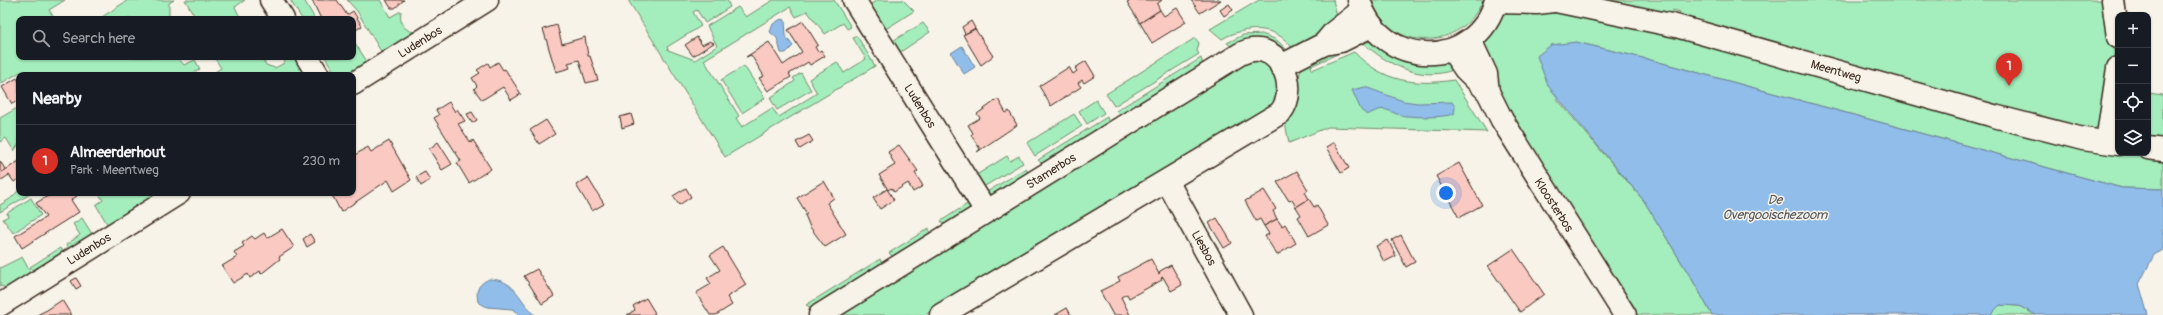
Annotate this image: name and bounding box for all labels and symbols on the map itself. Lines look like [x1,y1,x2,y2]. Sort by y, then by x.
street label: Ludenbos [396,23,446,62]
pin: 1 [1996,53,2022,86]
street label: Meentweg [1809,57,1863,86]
street label: Ludenbos [900,82,939,132]
street label: Stamerbos [1024,150,1080,193]
street label: Kloosterbos [1531,176,1577,235]
your location [1436,183,1456,203]
water label: De Overgooischezoom [1723,192,1829,223]
street label: Liesbos [1188,228,1220,269]
street label: Ludenbos [65,230,115,269]

